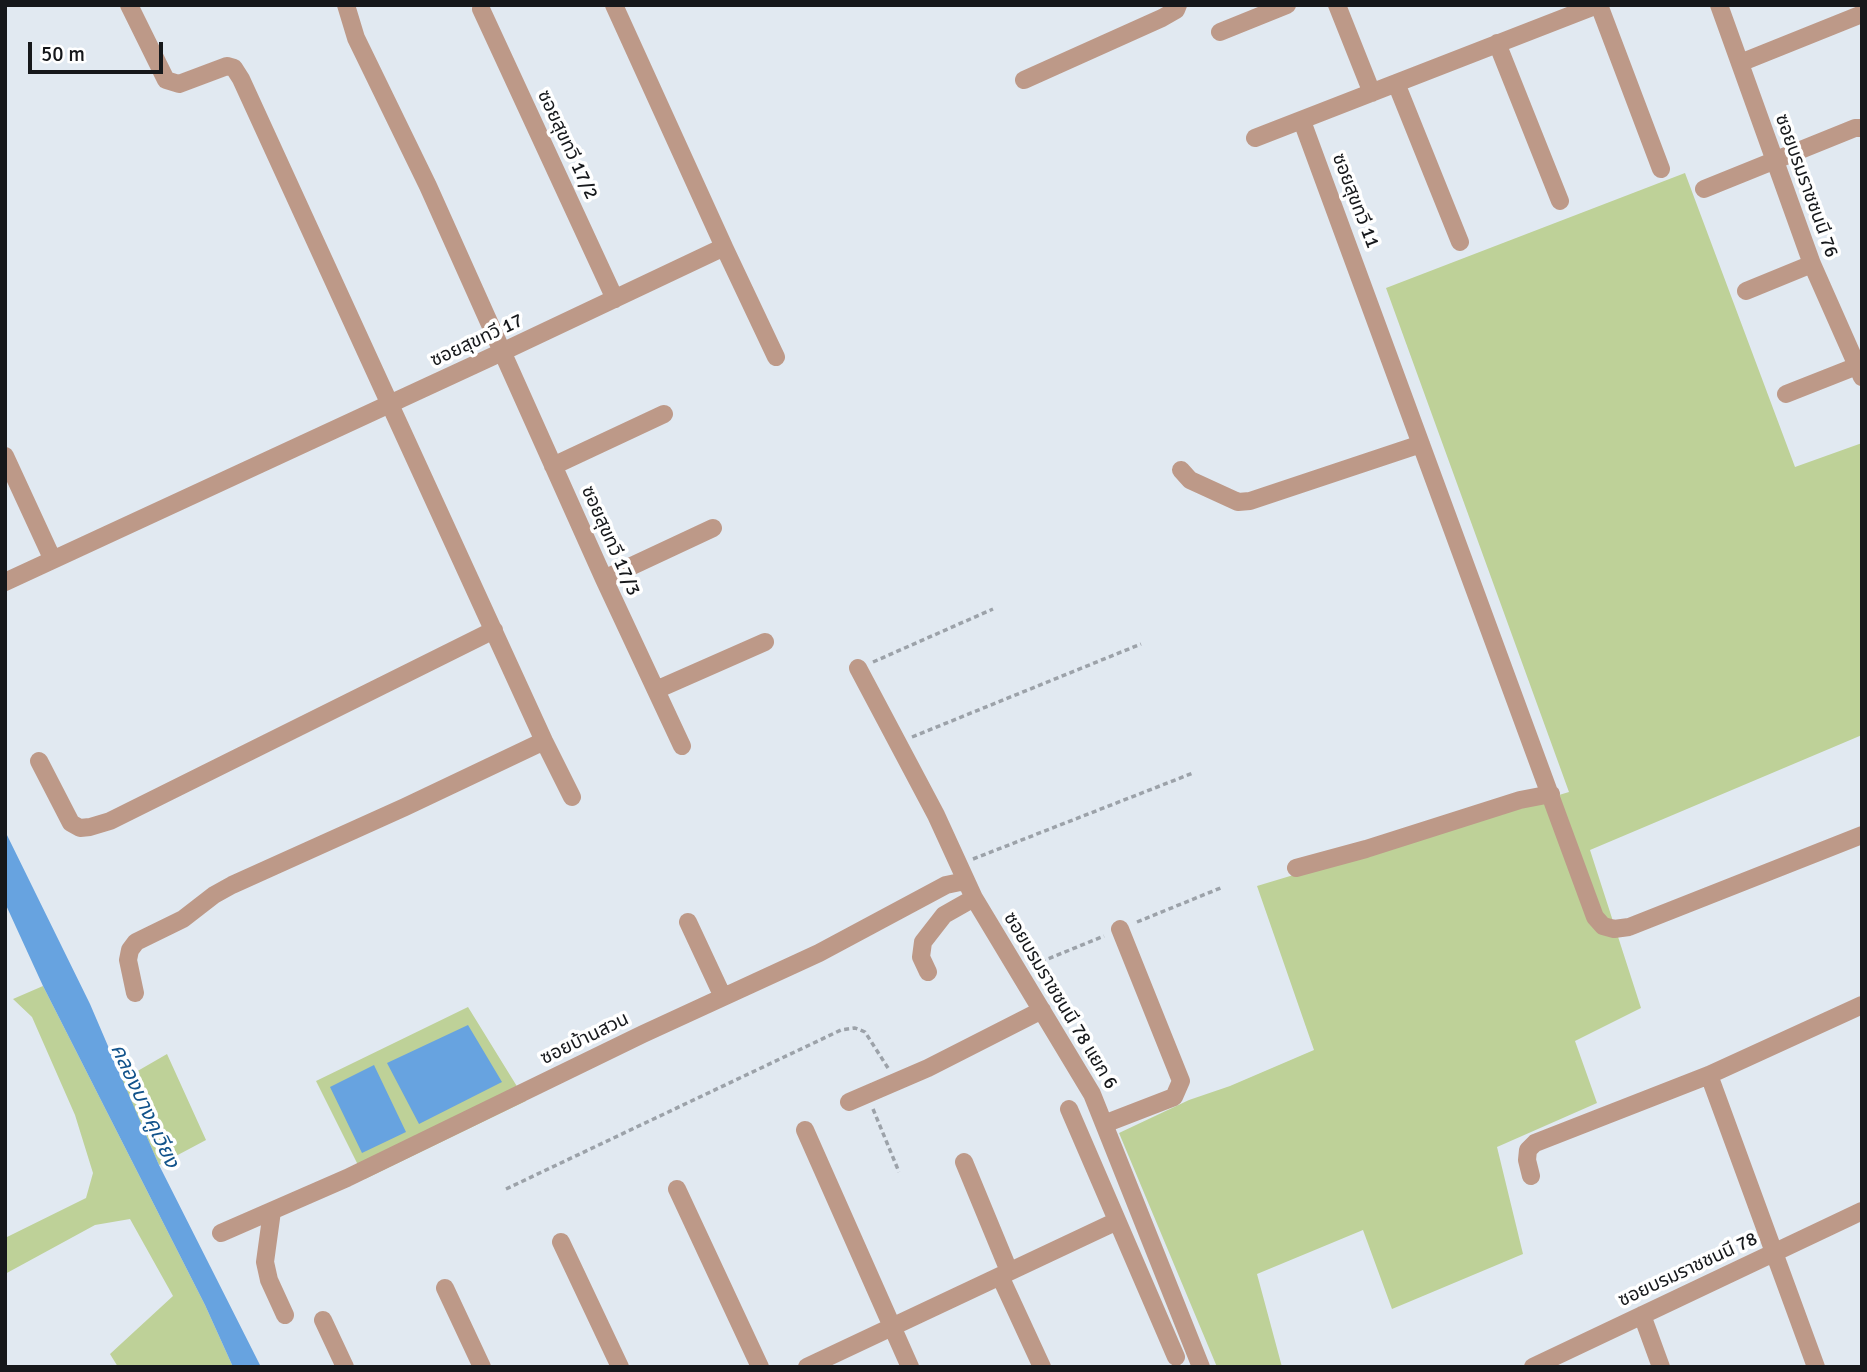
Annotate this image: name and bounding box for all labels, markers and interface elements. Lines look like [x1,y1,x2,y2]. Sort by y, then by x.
scale bar [32,28,166,72]
text: 50 m [41,41,85,67]
street label: ซอยสุขทวี 17/2 [532,87,602,203]
street label: ซอยบรมราชชนนี 76 [1769,111,1843,261]
street label: ซอยสุขทวี 11 [1327,150,1383,252]
street label: ซอยสุขทวี 17 [427,310,527,372]
street label: ซอยสุขทวี 17/3 [576,483,644,599]
street label: ซอยบรมราชชนนี 78 แยก 6 [998,908,1122,1094]
street label: ซอยบ้านสวน [537,1008,633,1070]
water label: คลองบางคูเวียง [104,1040,184,1172]
street label: ซอยบรมราชชนนี 78 [1615,1228,1761,1312]

